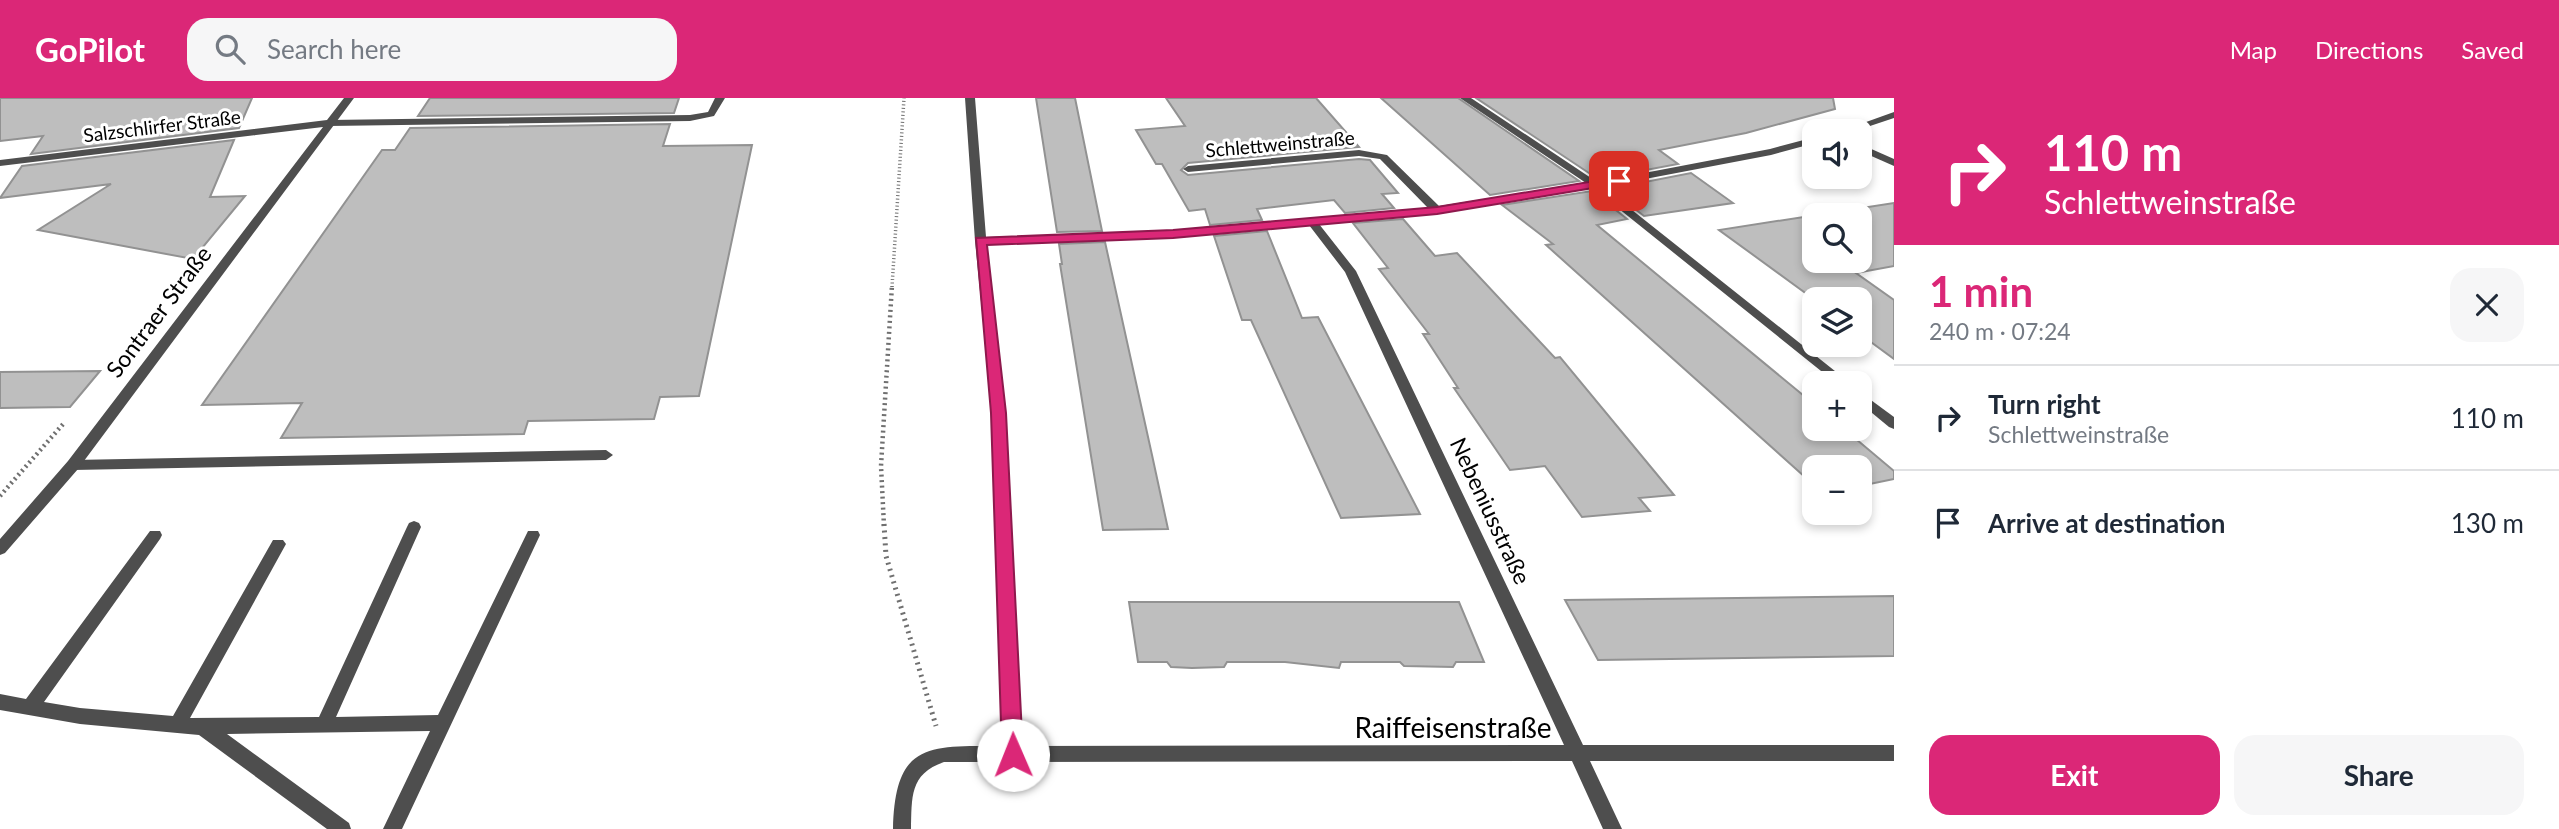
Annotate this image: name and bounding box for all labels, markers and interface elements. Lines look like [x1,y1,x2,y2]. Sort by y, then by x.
search box [187,18,677,81]
text: GoPilot [35,29,145,69]
icon: search [211,30,249,68]
text: Search here [267,33,401,65]
text: Map [2230,35,2277,64]
text: Directions [2315,35,2423,64]
text: Saved [2461,35,2524,64]
street label: Salzschlirfer Straße [82,104,242,147]
map controls [1802,119,1872,525]
button: sound [1802,119,1872,189]
text: 110 m [2044,123,2182,181]
street label: Schlettweinstraße [1204,126,1355,161]
icon: right [1929,126,2020,217]
pin [1589,151,1649,211]
icon: arrive [1600,162,1638,200]
text: Schlettweinstraße [2044,182,2296,221]
button: search [1802,203,1872,273]
street label: Sontraer Straße [100,240,217,383]
text: 1 min [1929,266,2033,316]
button: close [2450,268,2524,342]
button: layers [1802,287,1872,357]
text: 240 m · 07:24 [1929,317,2071,345]
button: + [1802,371,1872,441]
text: Turn right [1988,388,2101,420]
icon: right [1929,399,1967,437]
text: 110 m [2451,402,2524,434]
text: Schlettweinstraße [1988,420,2169,448]
street label: Nebeniusstraße [1445,433,1537,588]
button: − [1802,455,1872,525]
icon: arrive [1929,504,1967,542]
text: Arrive at destination [1988,507,2225,539]
text: 130 m [2451,507,2524,539]
street label: Raiffeisenstraße [1354,710,1552,744]
position arrow [976,718,1050,792]
button: Exit [1929,735,2220,815]
button: Share [2234,735,2524,815]

